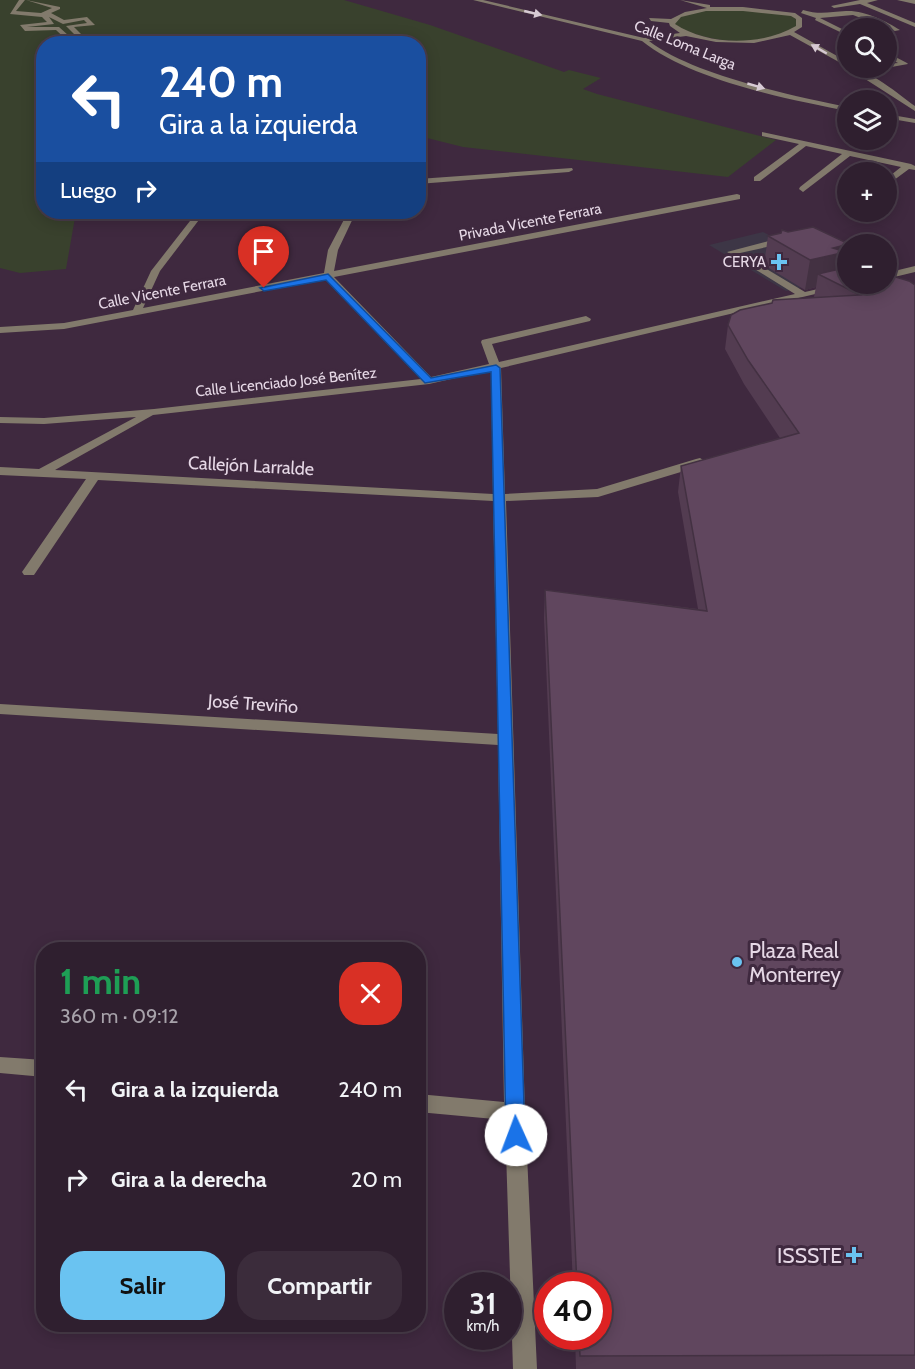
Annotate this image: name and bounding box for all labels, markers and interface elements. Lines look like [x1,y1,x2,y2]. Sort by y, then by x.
one-way arrow [524,9,543,18]
street label: Calle Loma Larga [632,16,739,74]
map controls [837,18,897,294]
button: search [837,18,897,78]
one-way arrow [811,44,827,55]
text: 240 m [159,56,283,108]
icon: left [60,60,138,138]
one-way arrow [747,82,765,91]
button: layers [837,90,897,150]
text: Gira a la izquierda [159,108,358,141]
button: + [837,162,897,222]
icon: right [129,174,162,207]
text: Luego [60,177,117,204]
street label: Privada Vicente Ferrara [457,199,604,245]
pin [238,226,289,288]
button: − [837,234,897,294]
icon: arrive [247,235,280,268]
place label: CERYA [723,253,767,271]
marker: CERYA [770,253,788,271]
street label: Calle Vicente Ferrara [97,271,228,313]
street label: Calle Licenciado José Benítez [194,364,378,400]
street label: Callejón Larralde [187,452,315,480]
street label: José Treviño [206,690,299,718]
place label: Plaza Real Monterrey [749,938,841,987]
marker: Plaza Real Monterrey [730,955,744,969]
text: 1 min [60,959,141,1003]
button: close [339,962,402,1025]
text: 360 m · 09:12 [60,1004,178,1028]
icon: left [60,1073,93,1106]
text: Gira a la izquierda [111,1076,279,1103]
text: 240 m [338,1076,402,1103]
position arrow [484,1103,548,1167]
icon: right [60,1163,93,1196]
text: Gira a la derecha [111,1166,267,1193]
text: 20 m [351,1166,402,1193]
place label: ISSSTE [777,1243,842,1268]
marker: ISSSTE [847,1248,861,1262]
button: Salir [60,1251,225,1320]
button: Compartir [237,1251,402,1320]
speed limit sign: 40 [534,1272,612,1350]
text: 31 [469,1285,497,1322]
text: km/h [467,1317,499,1335]

